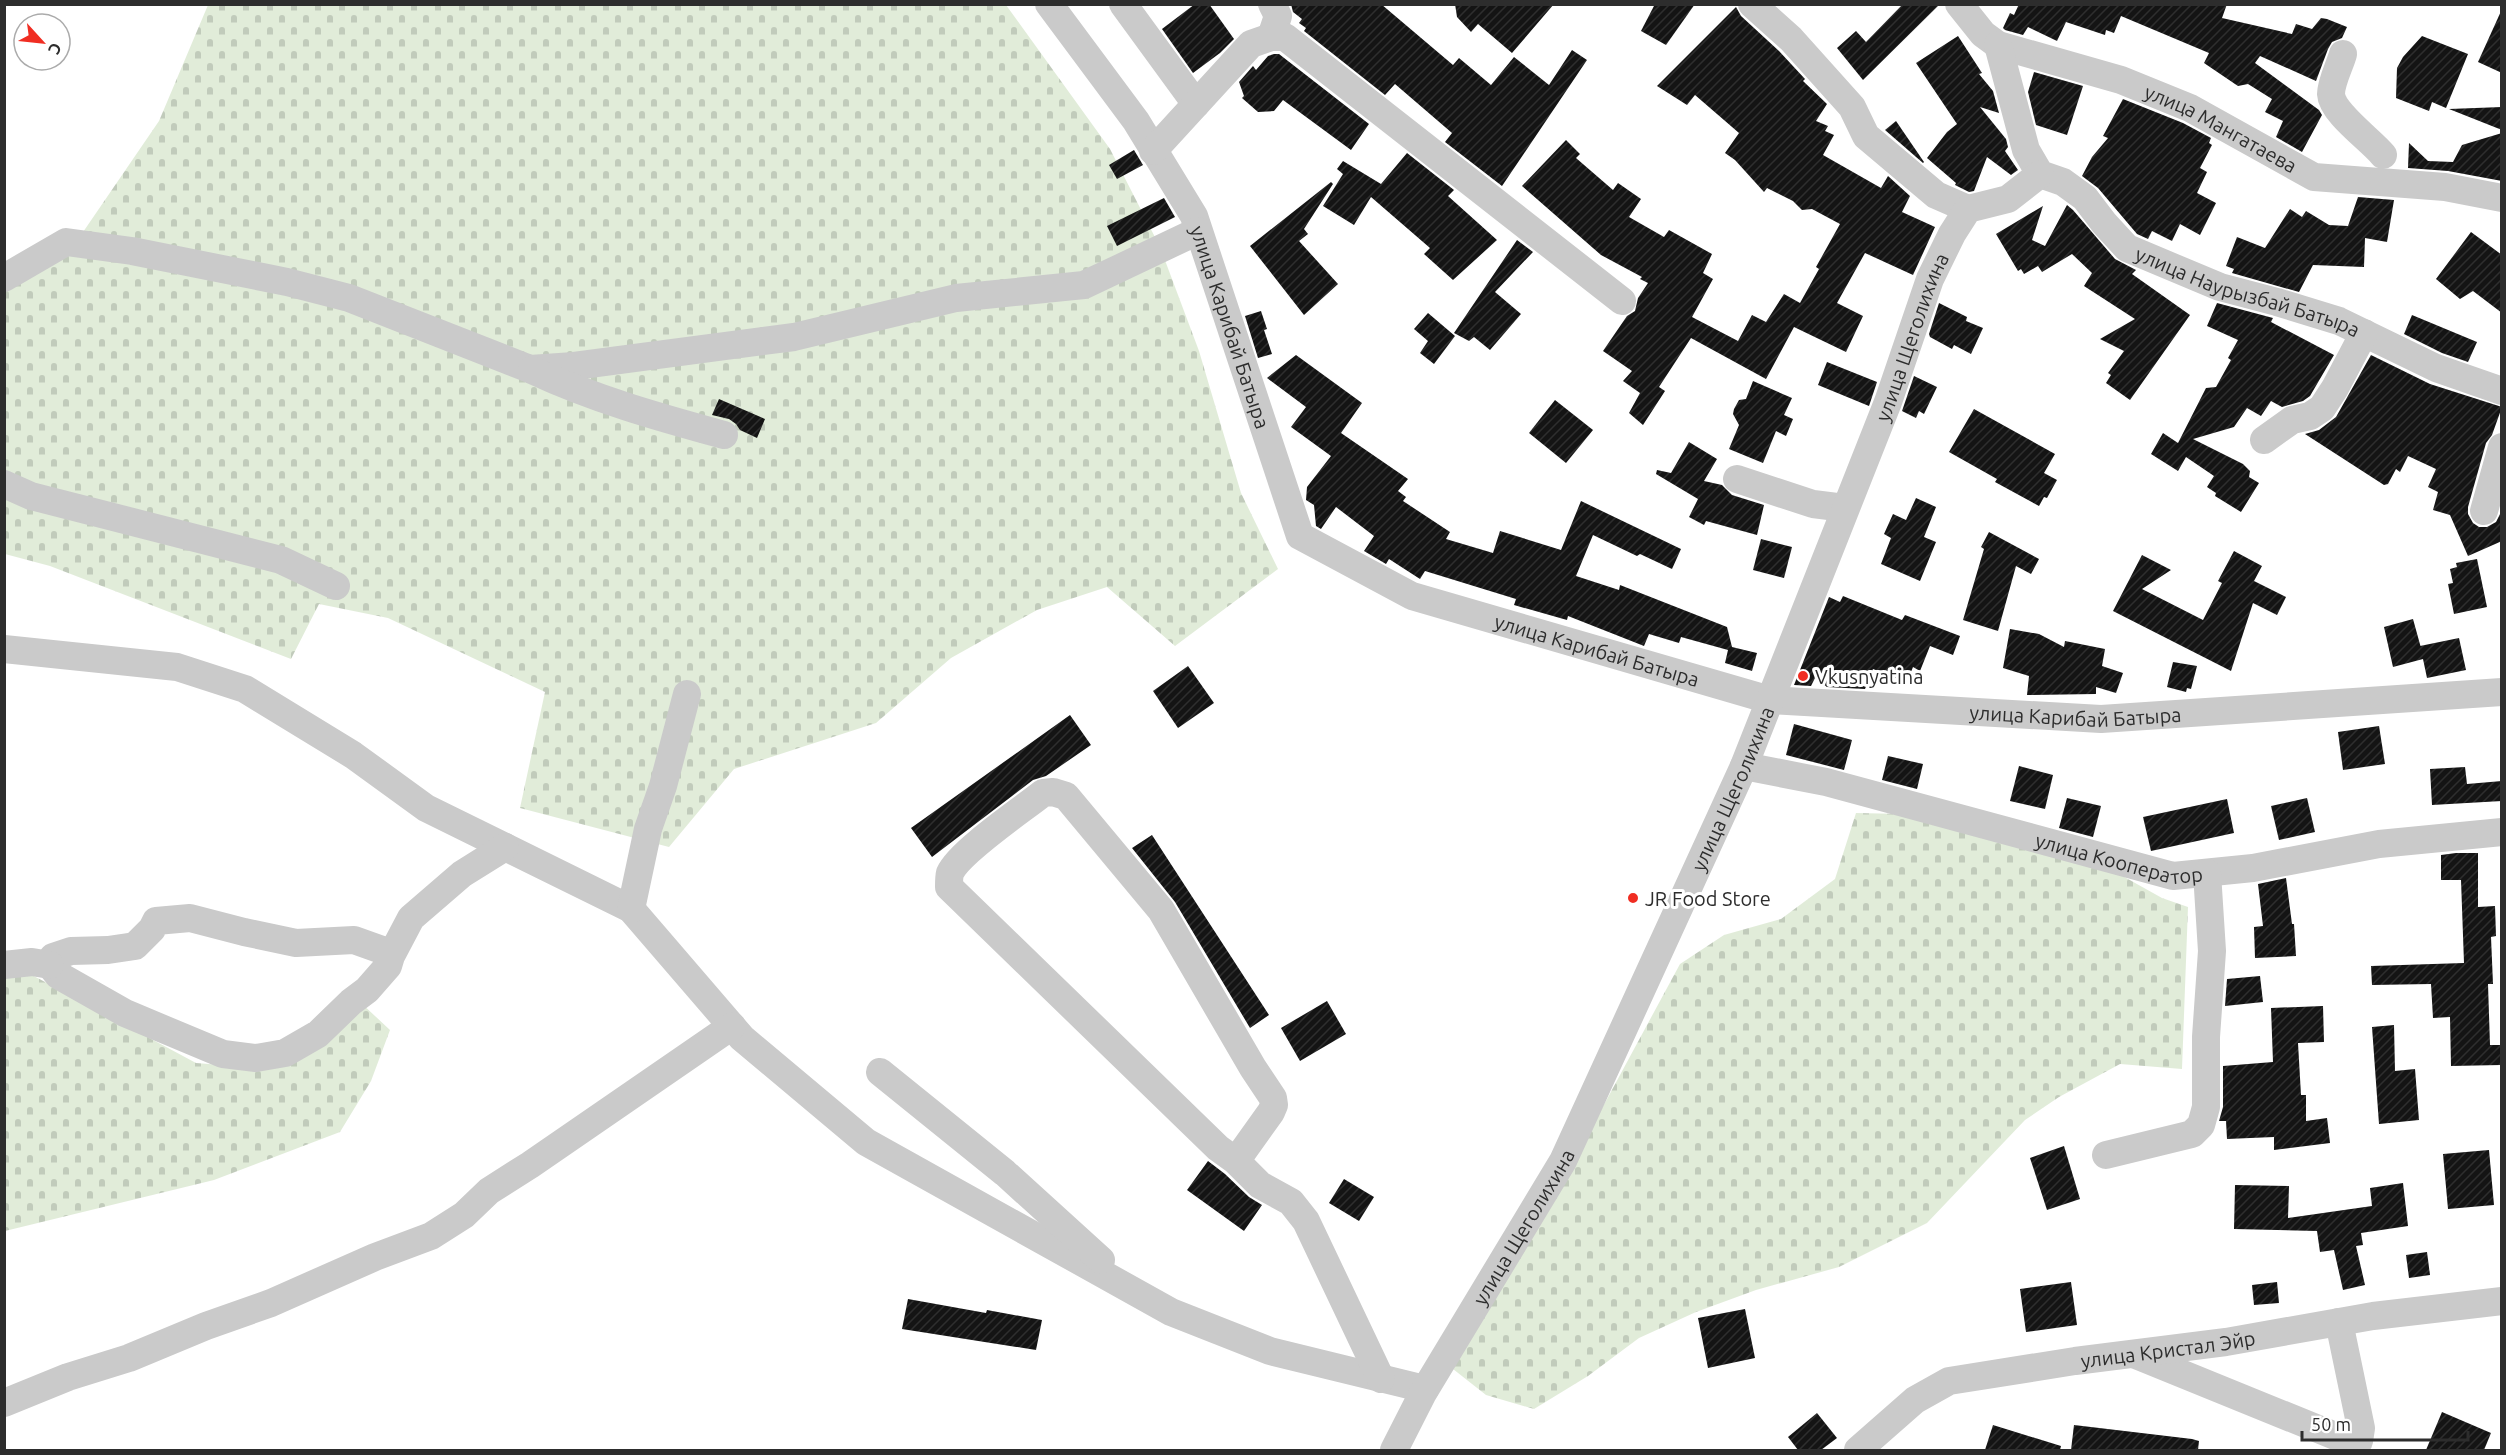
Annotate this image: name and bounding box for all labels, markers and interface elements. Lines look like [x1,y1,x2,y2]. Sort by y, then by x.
north arrow [12,12,72,72]
text: С [45,40,66,57]
street label: улица Мангатаева [2142,79,2301,177]
street label: улица Карибай Батыра [1186,223,1275,431]
street label: улица Наурызбай Батыра [2132,241,2364,341]
street label: улица Щеголихина [1870,249,1953,424]
street label: улица Карибай Батыра [1492,609,1702,690]
place label: Vkusnyatina [1815,665,1923,688]
marker: Vkusnyatina [1796,669,1810,683]
street label: улица Карибай Батыра [1969,700,2182,731]
street label: улица Щеголихина [1686,703,1778,875]
street label: улица Кооператор [2033,828,2204,888]
place label: JR Food Store [1645,887,1771,910]
marker: JR Food Store [1626,891,1640,905]
street label: улица Щеголихина [1468,1146,1578,1309]
street label: улица Кристал Эйр [2079,1326,2257,1372]
scale bar [2302,1404,2468,1442]
text: 50 m [2311,1414,2351,1434]

